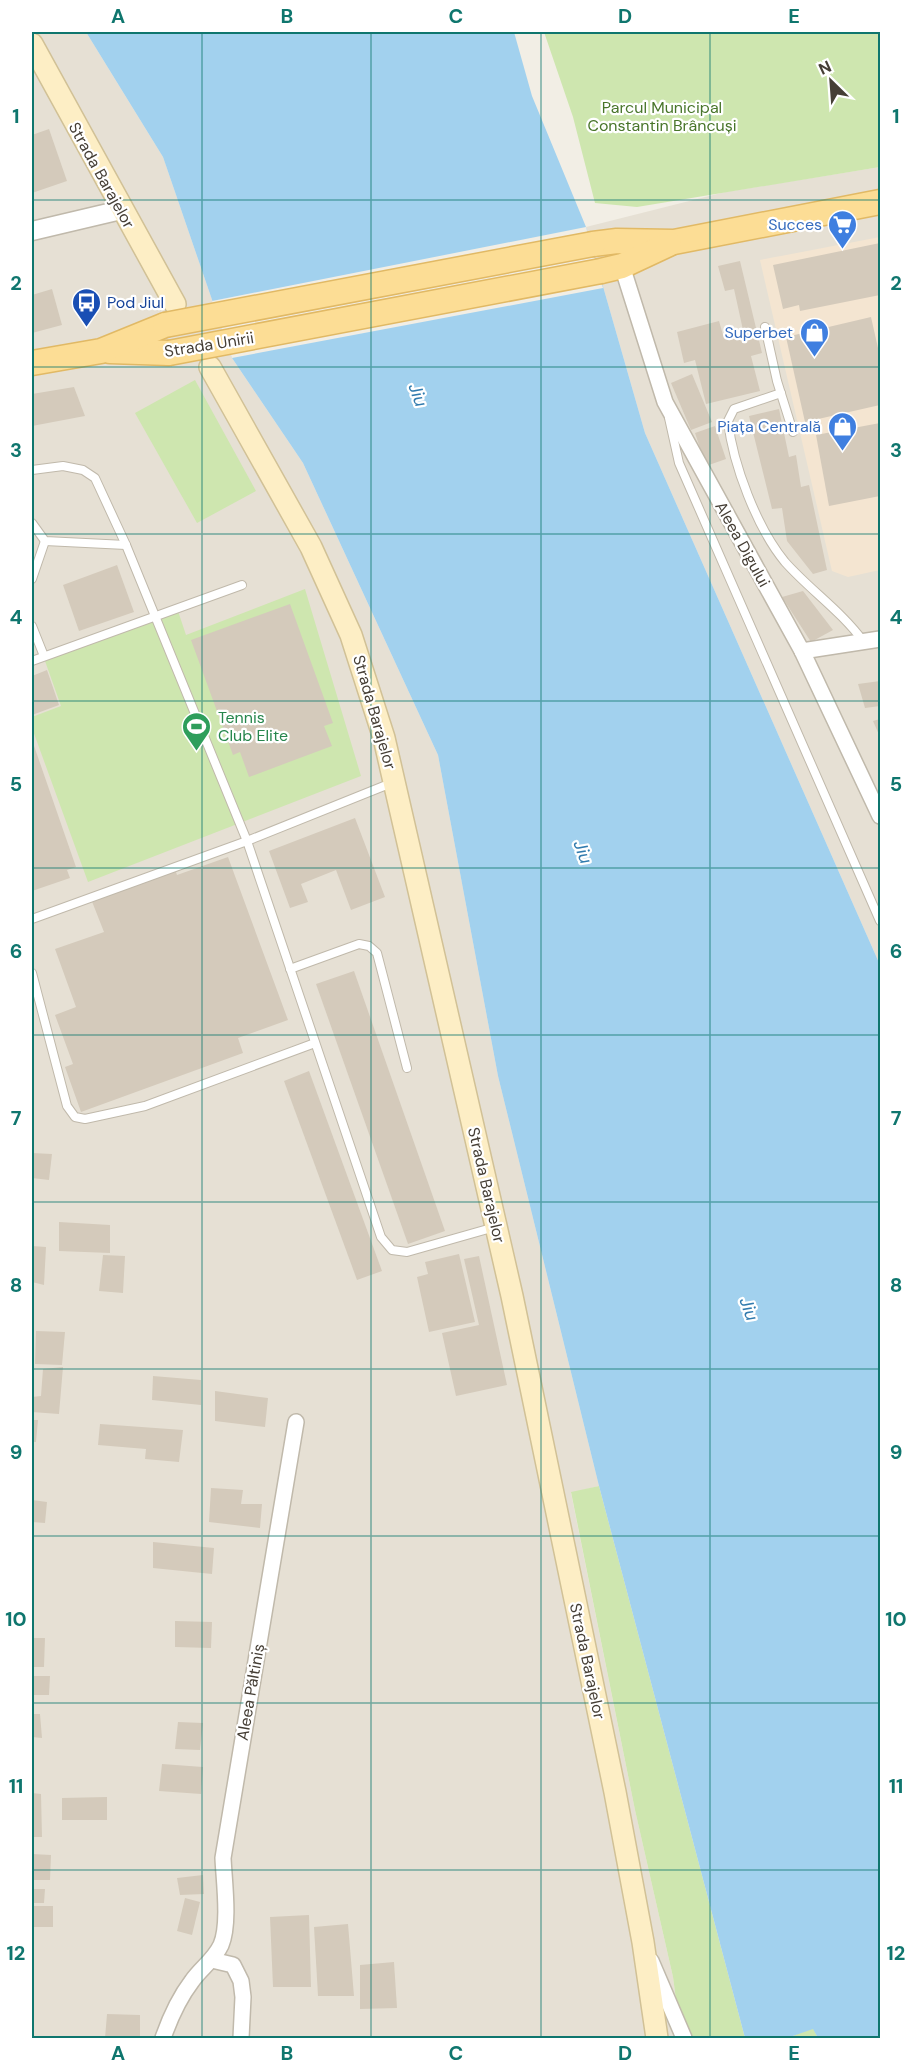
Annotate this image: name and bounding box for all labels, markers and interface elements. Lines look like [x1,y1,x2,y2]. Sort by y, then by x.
text: A [111,3,125,29]
text: B [281,3,293,29]
text: C [449,3,463,29]
text: D [618,3,632,29]
text: E [788,3,800,29]
north arrow [801,51,861,111]
text: N [815,56,835,80]
park label: Parcul Municipal Constantin Brâncuși [587,97,737,136]
text: 1 [12,103,20,129]
text: 1 [892,103,900,129]
street label: Strada Barajelor [64,119,139,232]
supermarket icon: Succes [827,208,859,250]
place label: Succes [768,214,822,235]
text: 2 [10,270,22,296]
text: 2 [890,270,902,296]
bus stop icon: Pod Jiul [70,286,102,328]
place label: Pod Jiul [107,292,164,313]
shop icon: Superbet [798,316,830,358]
place label: Superbet [724,322,793,343]
street label: Strada Unirii [163,327,255,362]
water label: Jiu [403,380,433,410]
shop icon: Piața Centrală [826,410,858,452]
place label: Piața Centrală [717,416,821,437]
text: 3 [10,437,22,463]
text: 3 [890,437,902,463]
street label: Aleea Digului [710,498,775,591]
text: 4 [10,604,23,630]
text: 4 [890,604,903,630]
street label: Strada Barajelor [348,652,401,772]
place label: Tennis Club Elite [218,707,288,746]
sports icon: Tennis Club Elite [181,710,213,752]
text: 5 [10,771,22,797]
text: 5 [890,771,902,797]
water label: Jiu [568,837,598,867]
text: 6 [10,938,22,964]
text: 6 [890,938,902,964]
text: 7 [11,1105,22,1131]
text: 7 [891,1105,902,1131]
street label: Strada Barajelor [463,1125,510,1245]
text: 8 [10,1272,22,1298]
text: 8 [890,1272,902,1298]
water label: Jiu [734,1294,764,1324]
text: 9 [10,1439,22,1465]
text: 9 [890,1439,902,1465]
street label: Strada Barajelor [565,1601,610,1721]
text: 10 [5,1606,27,1632]
text: 10 [885,1606,907,1632]
street label: Aleea Păltiniș [232,1642,269,1742]
text: 11 [9,1773,23,1799]
text: 11 [889,1773,903,1799]
text: 12 [7,1940,25,1966]
text: 12 [887,1940,905,1966]
text: A [111,2040,125,2066]
text: B [281,2040,293,2066]
text: C [449,2040,463,2066]
text: D [618,2040,632,2066]
text: E [788,2040,800,2066]

